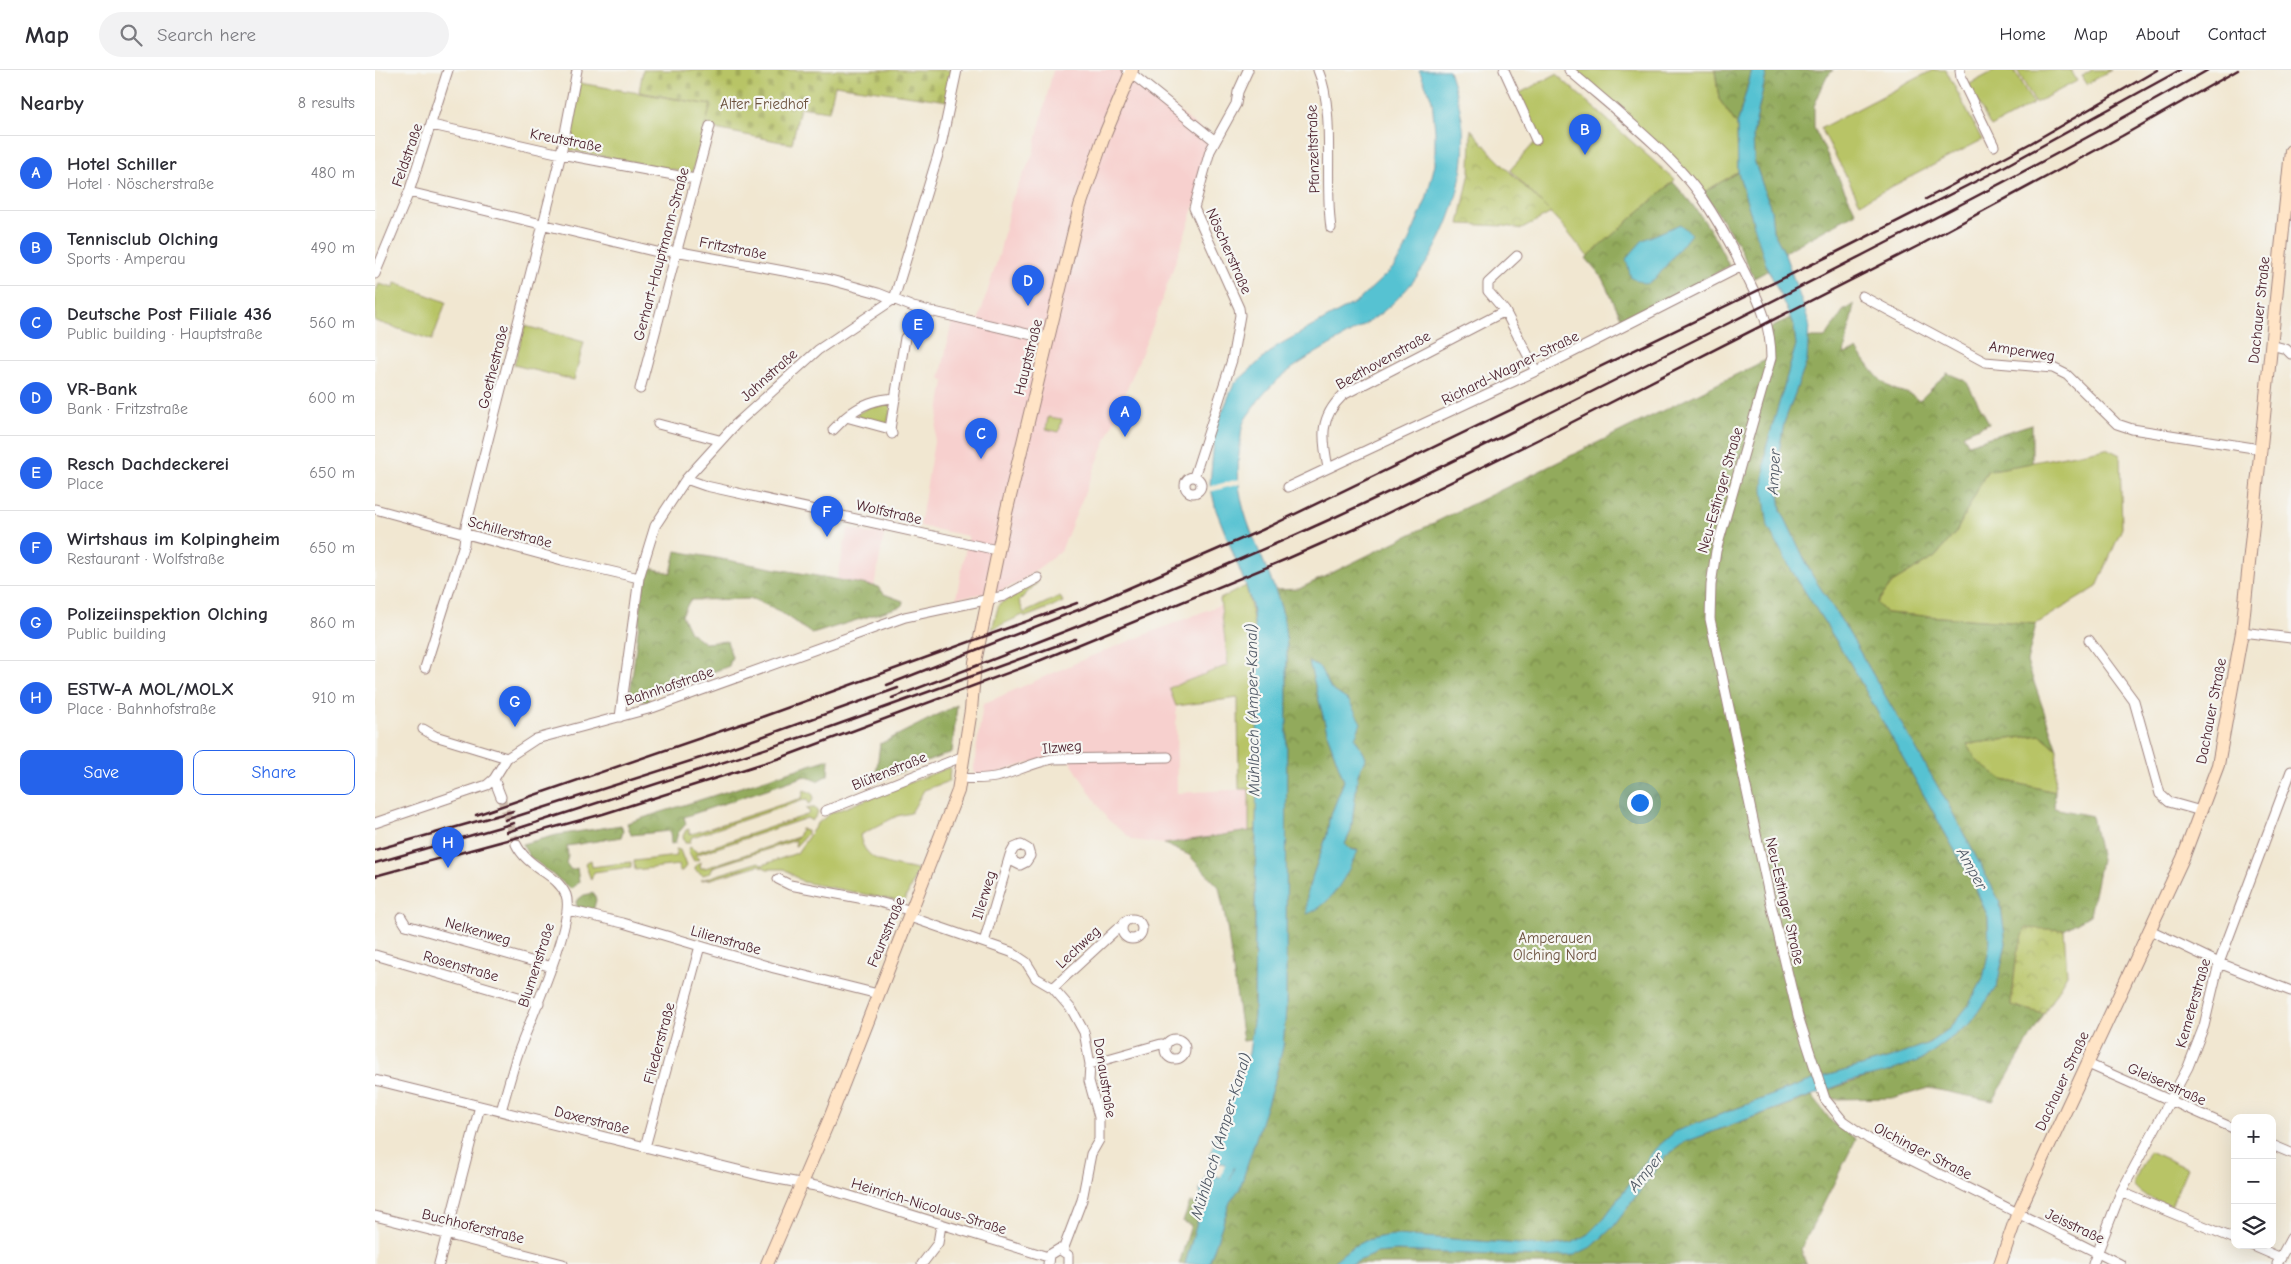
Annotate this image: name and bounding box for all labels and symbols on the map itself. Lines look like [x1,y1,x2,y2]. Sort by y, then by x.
park label: Alter Friedhof [720,95,809,113]
street label: Pfanzeltstraße [1302,104,1324,194]
pin: B [1569,114,1601,155]
street label: Feldstraße [388,120,426,189]
street label: Kreutstraße [529,124,604,156]
street label: Gerhart-Hauptmann-Straße [629,165,693,343]
street label: Nöscherstraße [1202,205,1256,297]
street label: Fritzstraße [698,233,769,263]
street label: Dachauer Straße [2244,255,2274,365]
pin: D [1012,265,1044,306]
pin: E [902,309,934,350]
street label: Hauptstraße [1010,317,1046,397]
street label: Goethestraße [474,323,512,411]
street label: Beethovenstraße [1332,326,1434,393]
street label: Richard-Wagner-Straße [1438,327,1582,409]
street label: Amperweg [1988,337,2056,365]
street label: Jahnstraße [737,344,801,405]
pin: A [1109,396,1141,437]
pin: C [965,418,997,459]
street label: Neu-Estinger Straße [1693,424,1747,555]
water label: Amper [1764,448,1784,496]
pin: F [811,496,843,537]
street label: Wolfstraße [854,496,924,528]
street label: Schillerstraße [466,512,554,552]
water label: Mühlbach (Amper-Kanal) [1242,624,1264,797]
street label: Dachauer Straße [2192,656,2230,766]
street label: Bahnhofstraße [622,662,716,710]
pin: G [499,686,531,727]
street label: Ilzweg [1041,736,1083,758]
street label: Blütenstraße [849,748,930,794]
your location [1627,790,1653,816]
pin: H [432,827,464,868]
street label: Neu-Estinger Straße [1762,836,1809,967]
water label: Amper [1953,844,1991,894]
street label: Illerweg [968,868,1000,922]
street label: Feursstraße [863,894,909,970]
street label: Nelkenweg [443,913,513,949]
street label: Blumenstraße [514,920,558,1010]
street label: Lilienstraße [689,921,764,959]
street label: Lechweg [1052,922,1104,972]
park label: Amperauen Olching Nord [1513,929,1597,964]
street label: Rosenstraße [421,947,501,986]
street label: Kemeterstraße [2172,956,2215,1050]
street label: Fliederstraße [639,1000,679,1086]
street label: Dachauer Straße [2031,1028,2093,1134]
street label: Donaustraße [1090,1037,1120,1120]
water label: Mühlbach (Amper-Kanal) [1187,1051,1255,1222]
street label: Gleiserstraße [2125,1059,2209,1109]
street label: Daxerstraße [553,1102,632,1138]
street label: Olchinger Straße [1871,1119,1976,1184]
water label: Amper [1624,1148,1668,1196]
street label: Heinrich-Nicolaus-Straße [849,1174,1009,1238]
street label: Jeisstraße [2042,1204,2108,1248]
street label: Buchhoferstraße [420,1205,527,1248]

